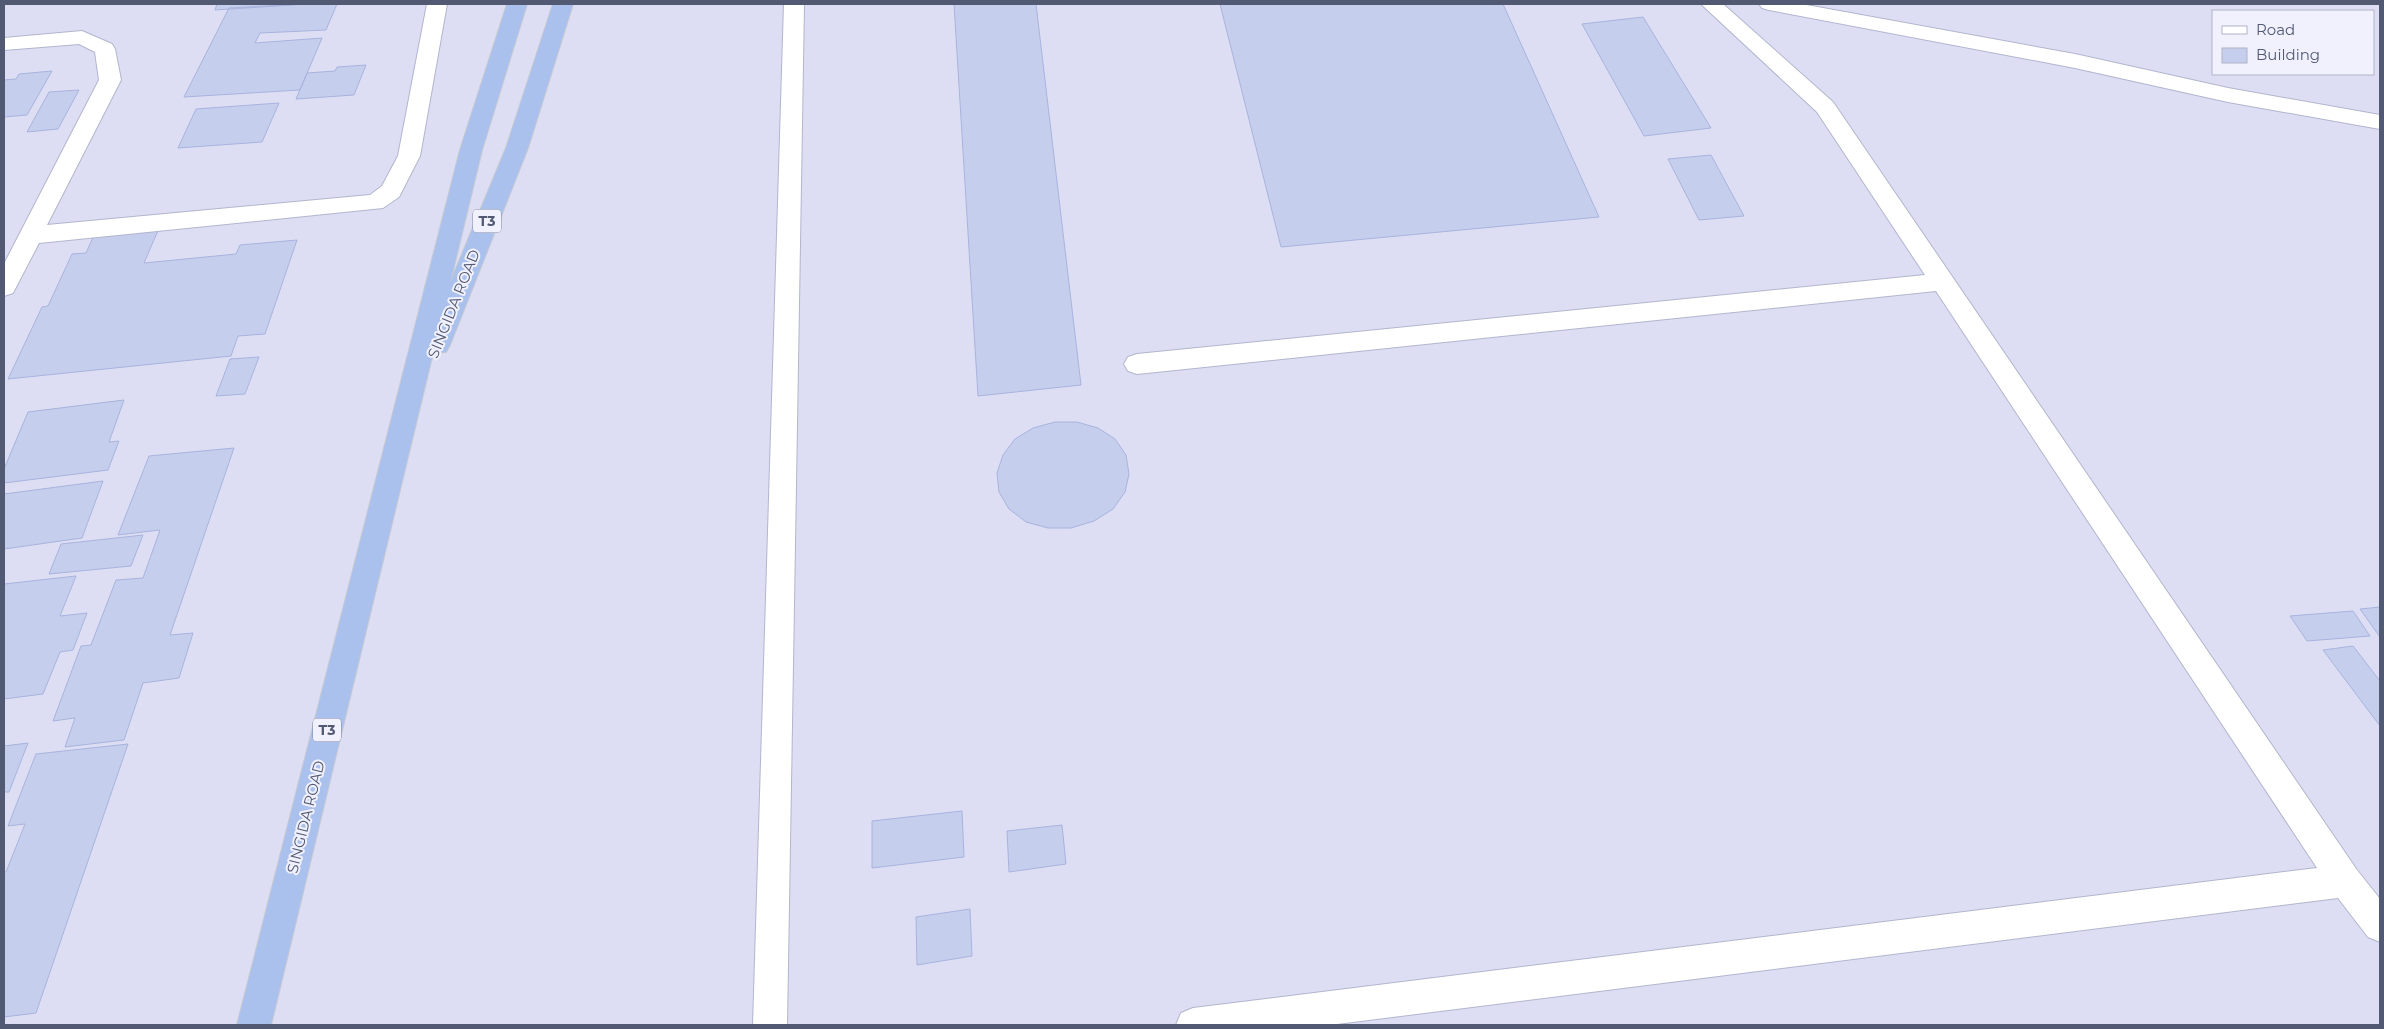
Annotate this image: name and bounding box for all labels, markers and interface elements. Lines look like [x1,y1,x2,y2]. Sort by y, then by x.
legend [2212,10,2374,75]
text: Road [2256,20,2295,39]
text: Building [2256,45,2320,64]
road number: T3 [473,210,501,232]
street label: SINGIDA ROAD [423,247,484,361]
road number: T3 [313,718,341,742]
street label: SINGIDA ROAD [282,759,329,875]

